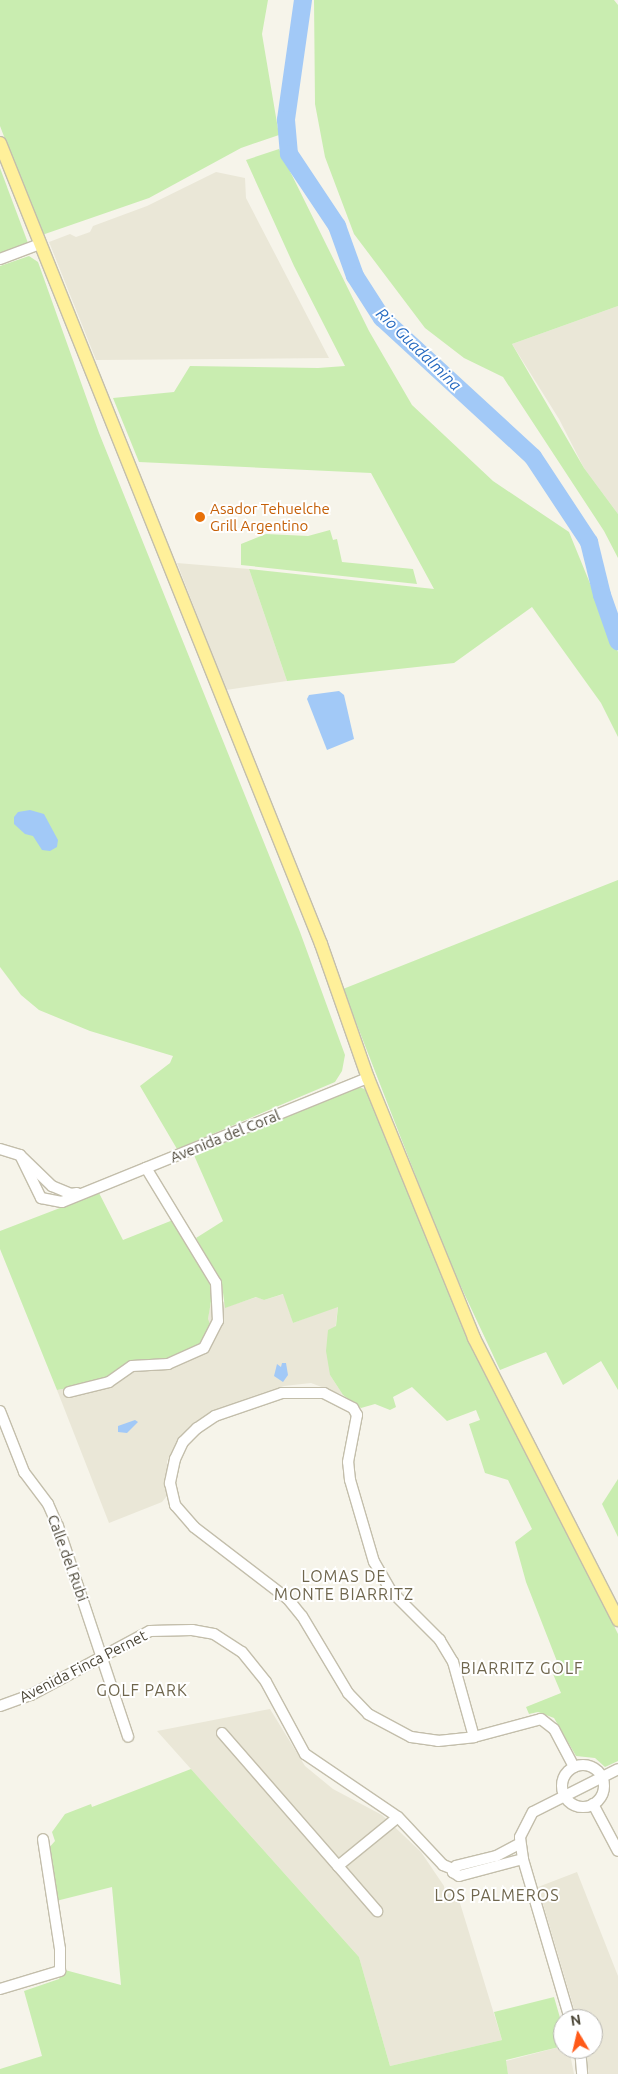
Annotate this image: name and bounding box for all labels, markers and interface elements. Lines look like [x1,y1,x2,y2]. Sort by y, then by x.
water label: Rio Guadalmina [372,304,466,394]
place label: Asador Tehuelche Grill Argentino [210,499,330,534]
marker: Asador Tehuelche Grill Argentino [194,511,206,523]
street label: Avenida del Coral [167,1106,283,1166]
street label: Calle del Rubi [44,1512,92,1604]
district label: LOMAS DE MONTE BIARRITZ [272,1566,416,1604]
street label: Avenida Finca Pernet [16,1626,150,1706]
district label: BIARRITZ GOLF [459,1658,585,1678]
district label: GOLF PARK [95,1680,189,1700]
district label: LOS PALMEROS [433,1885,561,1905]
north arrow [553,2009,603,2059]
text: N [569,2011,582,2029]

